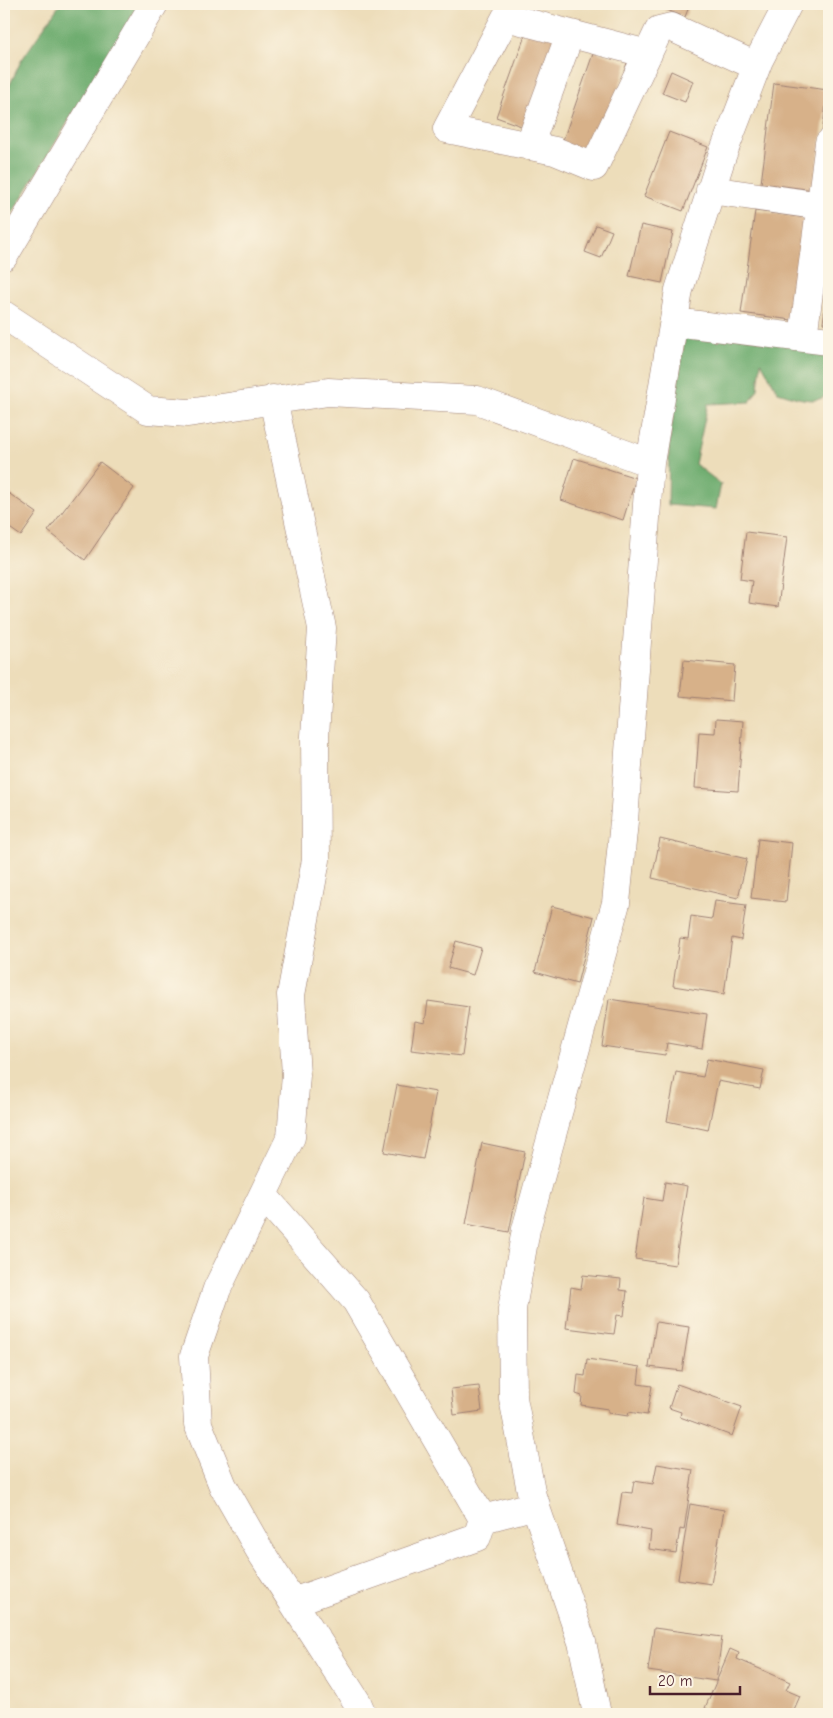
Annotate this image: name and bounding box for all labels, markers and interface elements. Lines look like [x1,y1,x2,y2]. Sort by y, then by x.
scale bar [650,1663,740,1695]
text: 20 m [658,1672,692,1690]

